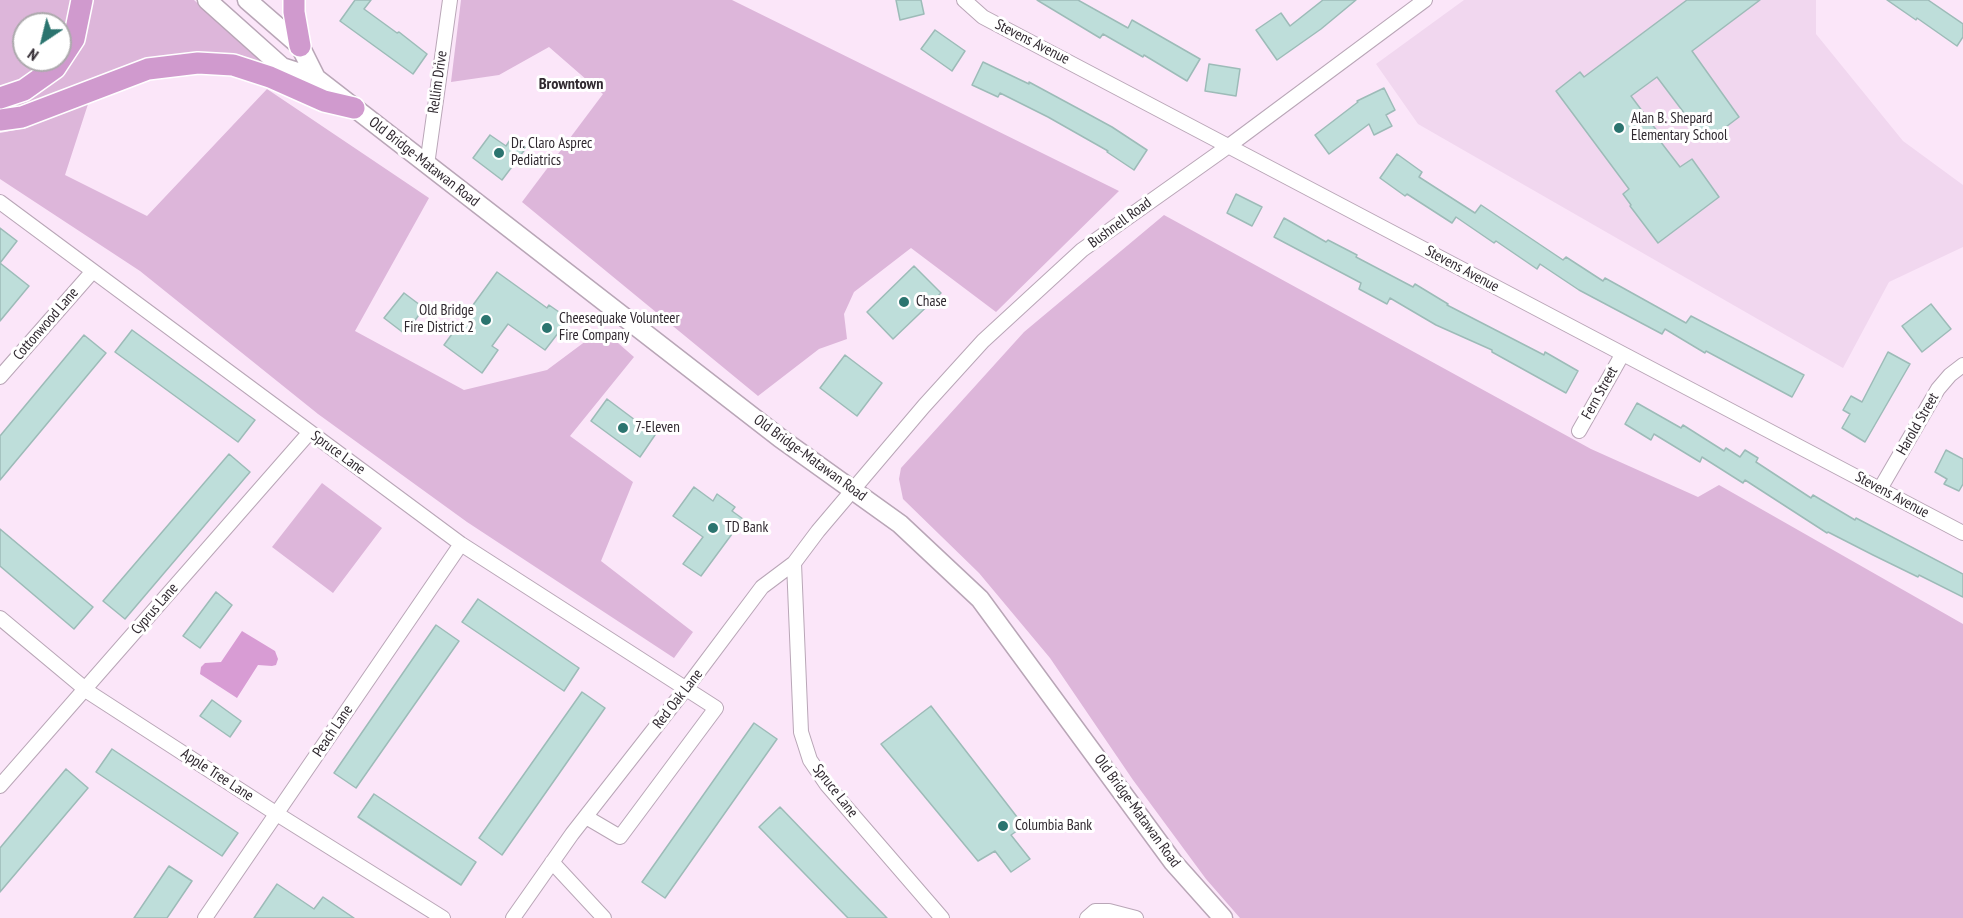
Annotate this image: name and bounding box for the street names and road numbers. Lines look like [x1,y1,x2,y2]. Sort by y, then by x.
street label: Stevens Avenue [992,16,1072,68]
street label: Rellim Drive [425,49,451,115]
street label: Old Bridge-Matawan Road [365,113,483,211]
street label: Bushnell Road [1085,194,1155,252]
street label: Stevens Avenue [1422,242,1502,296]
street label: Cottonwood Lane [10,284,82,364]
street label: Fern Street [1578,364,1622,422]
street label: Harold Street [1893,390,1943,458]
street label: Old Bridge-Matawan Road [750,411,870,505]
street label: Spruce Lane [307,427,369,479]
street label: Stevens Avenue [1852,468,1932,522]
street label: Cyprus Lane [128,580,182,638]
street label: Red Oak Lane [649,666,707,732]
street label: Peach Lane [309,702,357,760]
street label: Apple Tree Lane [177,745,257,805]
street label: Old Bridge-Matawan Road [1090,751,1184,871]
street label: Spruce Lane [809,761,861,821]

